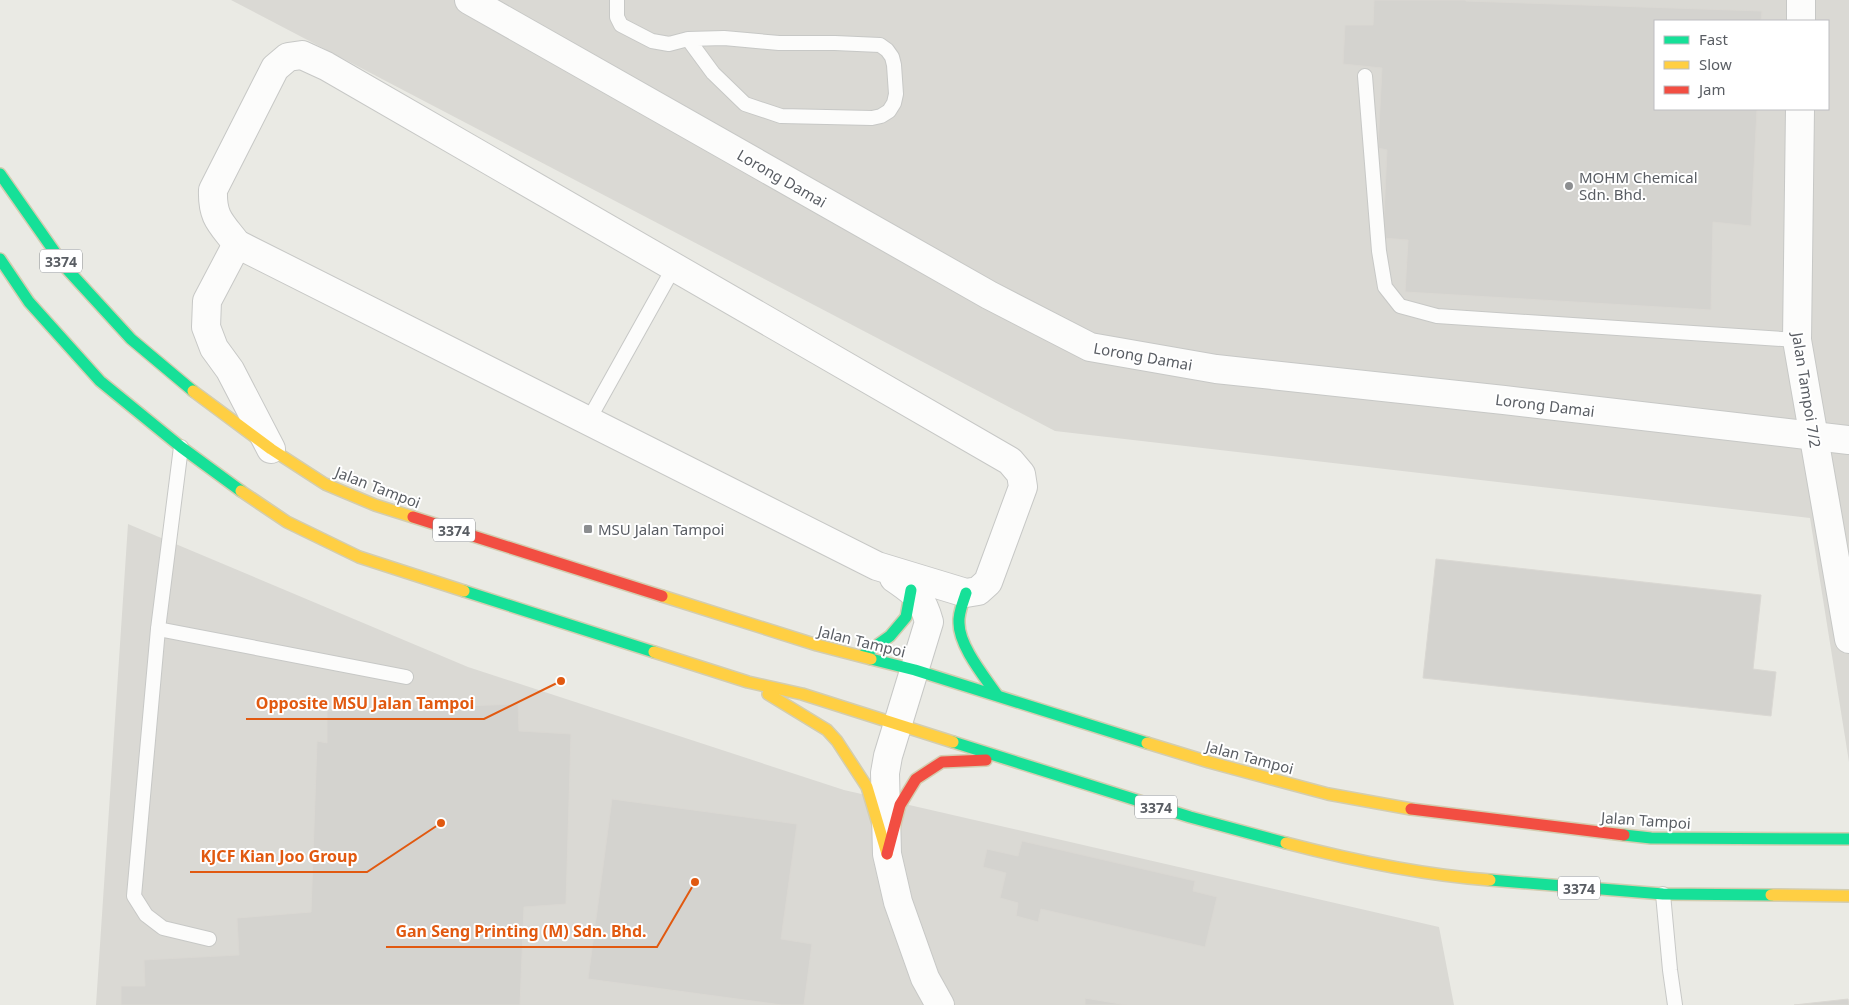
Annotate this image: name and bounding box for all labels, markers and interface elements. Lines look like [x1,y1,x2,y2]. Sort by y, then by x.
legend [1654,20,1829,110]
text: Fast [1699,29,1728,49]
text: Slow [1699,54,1732,74]
text: Jam [1697,79,1726,99]
street label: Lorong Damai [734,144,830,212]
place label: MOHM Chemical Sdn. Bhd. [1579,167,1698,204]
marker: MOHM Chemical Sdn. Bhd. [1563,180,1575,192]
road number: 3374 [40,250,82,272]
street label: Jalan Tampoi 7/2 [1788,329,1826,449]
street label: Lorong Damai [1092,337,1194,375]
street label: Lorong Damai [1494,389,1596,421]
street label: Jalan Tampoi [331,461,423,512]
road number: 3374 [433,518,475,542]
place label: MSU Jalan Tampoi [598,519,724,539]
marker: MSU Jalan Tampoi [582,523,594,535]
street label: Jalan Tampoi [814,620,908,662]
callout: Opposite MSU Jalan Tampoi [246,688,484,719]
text: Opposite MSU Jalan Tampoi [256,692,474,714]
street label: Jalan Tampoi [1202,735,1296,778]
road number: 3374 [1135,796,1177,819]
street label: Jalan Tampoi [1599,807,1691,833]
callout: KJCF Kian Joo Group [190,841,367,872]
text: KJCF Kian Joo Group [200,845,358,867]
road number: 3374 [1558,876,1600,900]
callout: Gan Seng Printing (M) Sdn. Bhd. [386,916,657,947]
text: Gan Seng Printing (M) Sdn. Bhd. [395,920,647,942]

